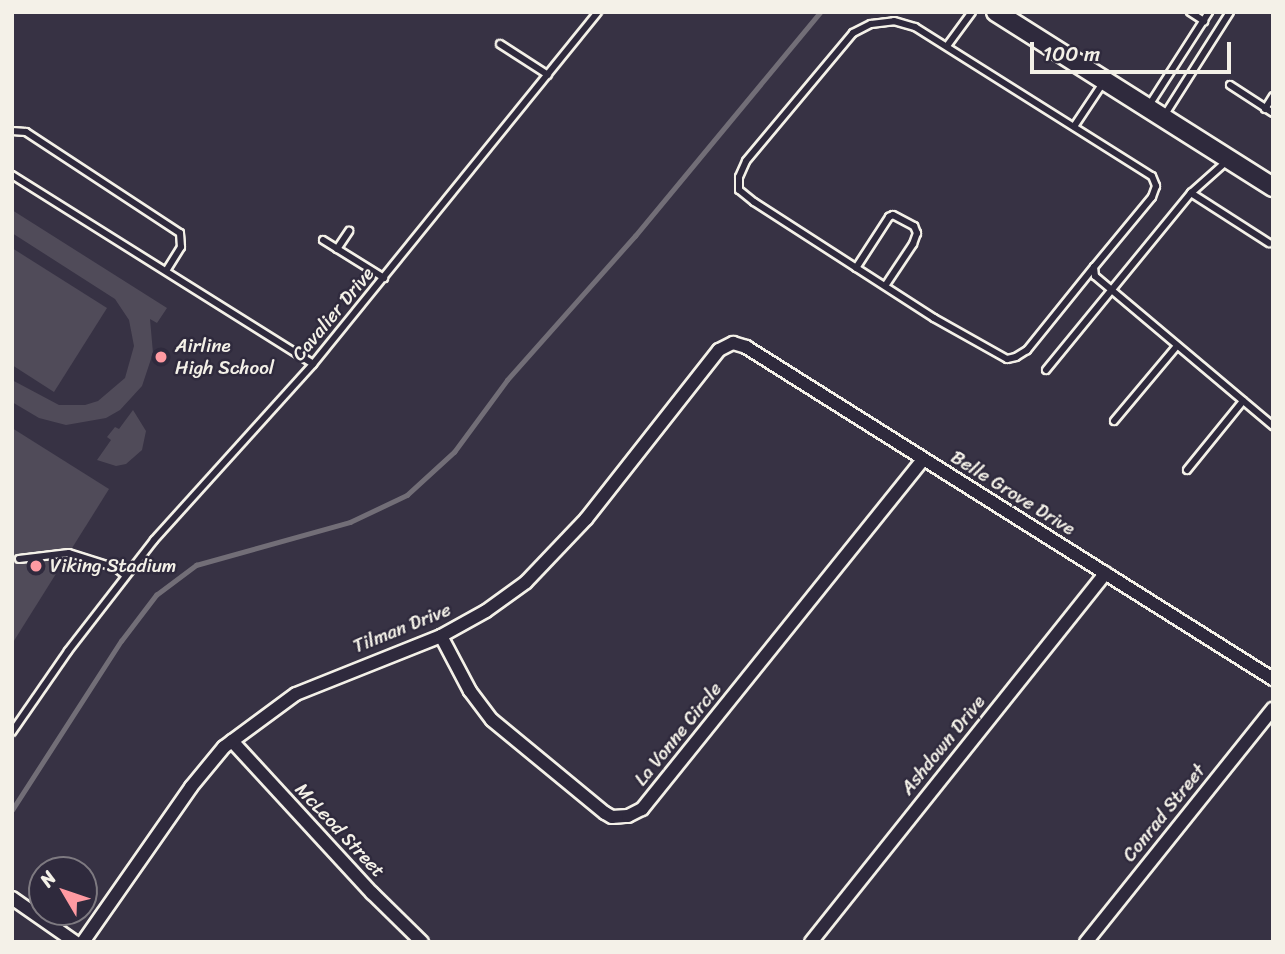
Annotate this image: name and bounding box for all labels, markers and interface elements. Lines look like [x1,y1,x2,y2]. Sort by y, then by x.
scale bar [1033,28,1234,72]
text: 100 m [1043,35,1100,73]
street label: Cavalier Drive [287,262,379,366]
place label: Airline High School [175,335,274,379]
marker: Airline High School [153,349,169,365]
street label: Belle Grove Drive [946,445,1080,541]
place label: Viking Stadium [50,555,176,577]
marker: Viking Stadium [28,558,44,574]
street label: Tilman Drive [350,598,454,658]
street label: La Vonne Circle [629,677,727,791]
street label: Ashdown Drive [896,690,990,800]
street label: Conrad Street [1118,759,1210,867]
street label: McLeod Street [290,777,390,883]
north arrow [28,856,98,926]
text: N [31,863,65,894]

